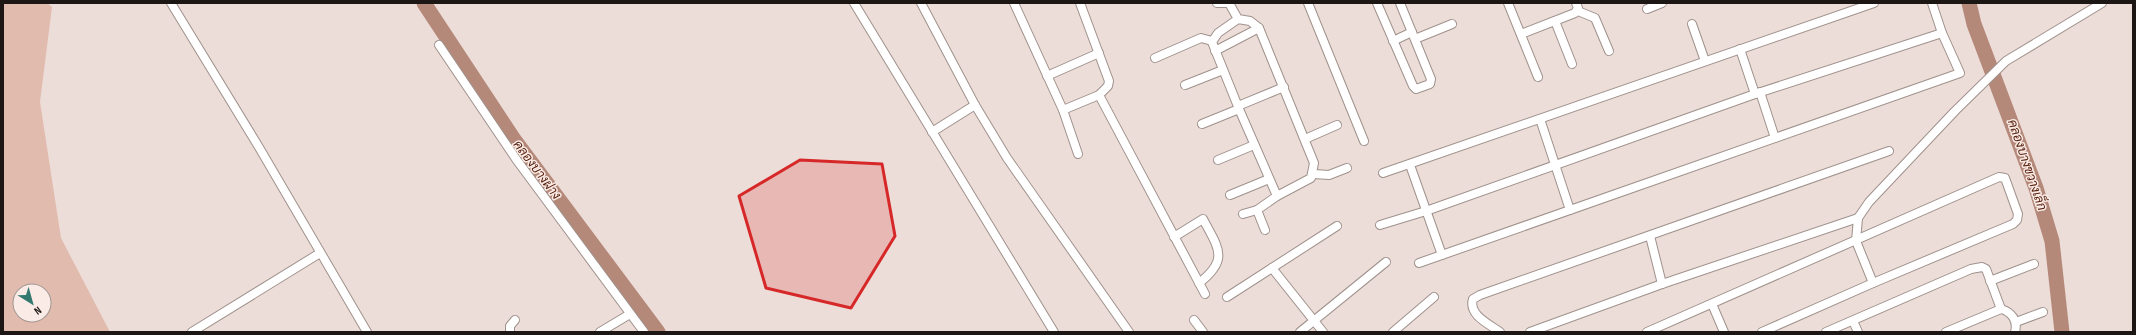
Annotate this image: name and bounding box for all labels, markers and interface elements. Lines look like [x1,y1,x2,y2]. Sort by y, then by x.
water label: คลองบางขวางเล็ก [2004,117,2052,213]
water label: คลองบางฝาง [510,137,564,203]
north arrow [12,283,52,323]
text: N [31,304,44,318]

